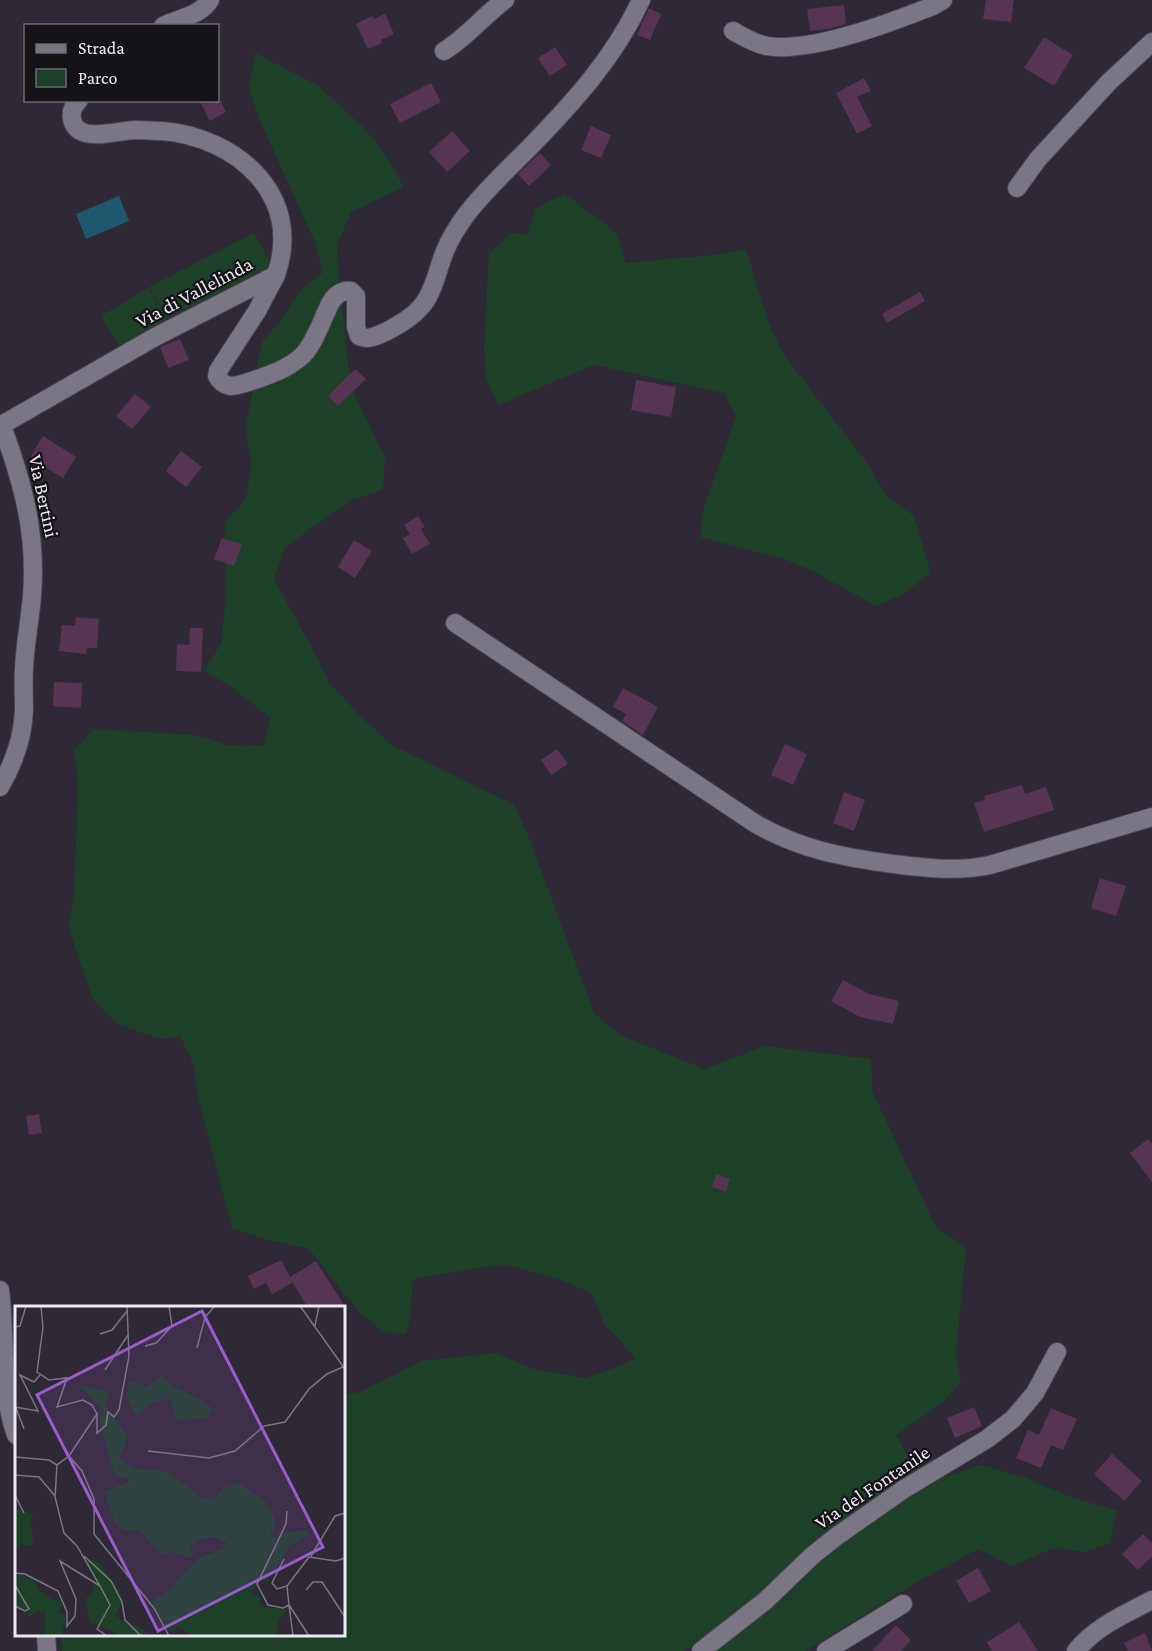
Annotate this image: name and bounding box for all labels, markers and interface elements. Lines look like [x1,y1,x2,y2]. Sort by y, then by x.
legend [24,24,219,102]
text: Strada [78,38,125,58]
text: Parco [78,68,117,88]
street label: Via di Vallelinda [132,252,256,332]
street label: Via Bertini [25,453,63,539]
inset map [15,1306,345,1636]
street label: Via del Fontanile [810,1440,934,1533]

